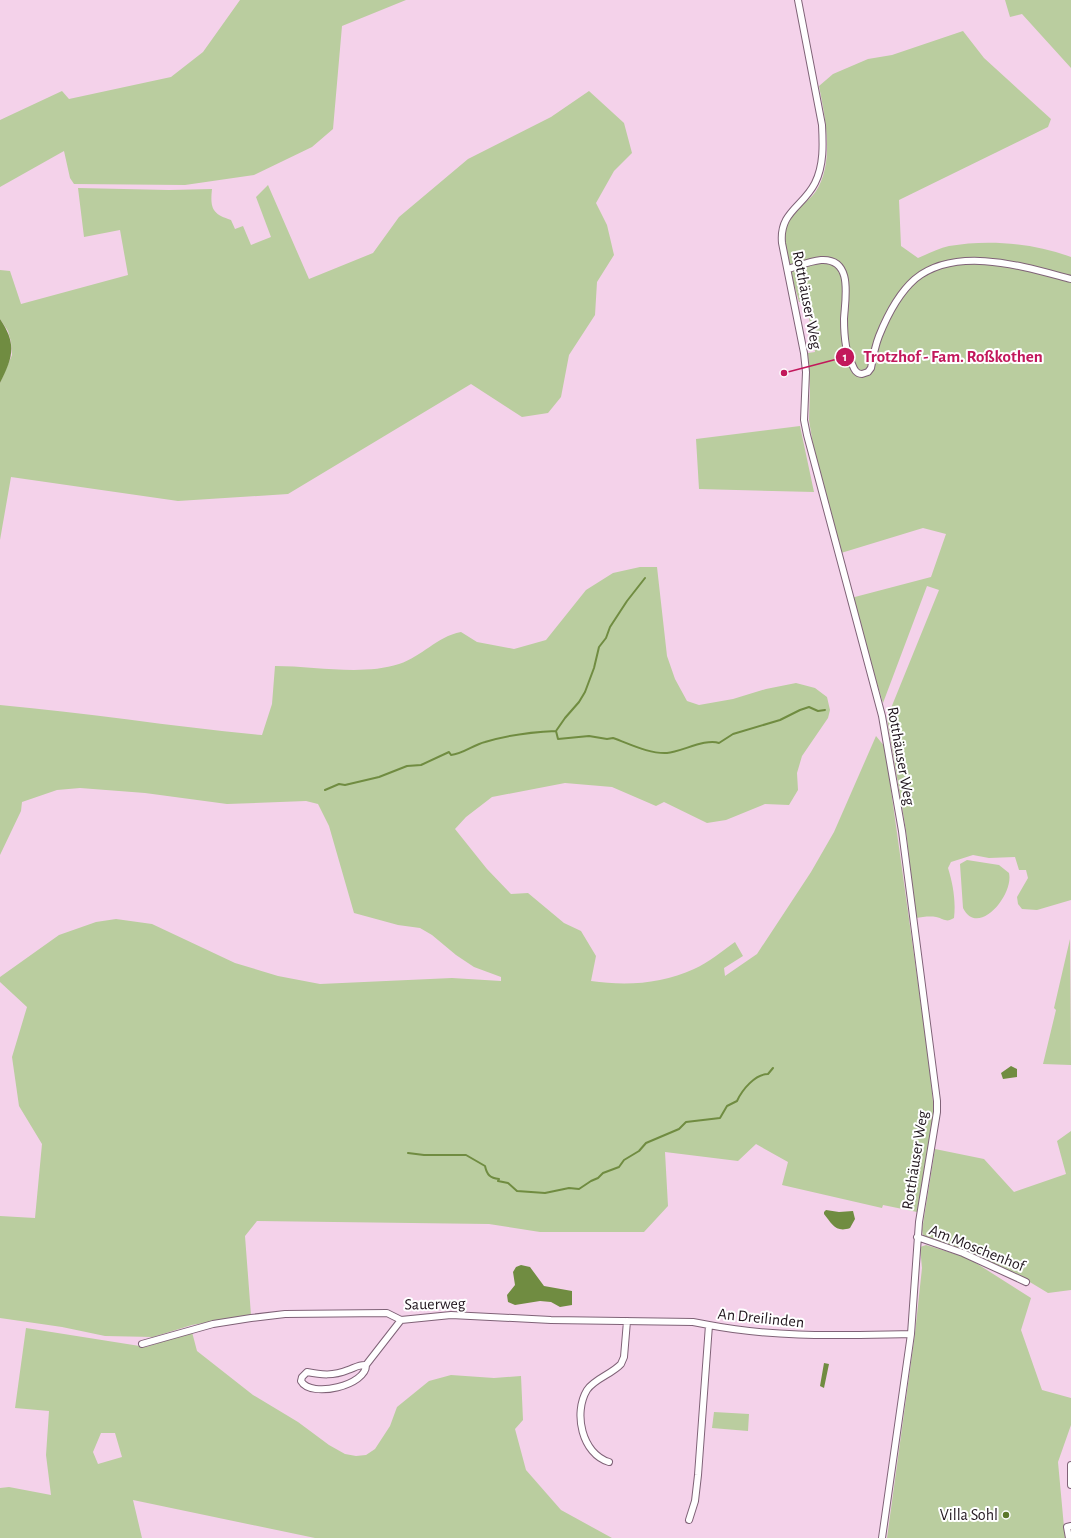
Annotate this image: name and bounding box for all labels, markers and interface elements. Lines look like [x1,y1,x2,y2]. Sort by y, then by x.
street label: Rotthäuser Weg [790,249,824,351]
callout: Trotzhof - Fam. Roßkothen [835,342,1051,371]
text: Trotzhof - Fam. Roßkothen [863,348,1043,365]
text: 1 [843,351,847,363]
street label: Rotthäuser Weg [884,705,918,807]
street label: Rotthäuser Weg [899,1109,931,1211]
street label: Am Moschenhof [927,1222,1028,1275]
street label: Sauerweg [404,1295,466,1313]
street label: An Dreilinden [717,1306,805,1330]
place label: Villa Sohl [940,1507,998,1523]
marker: Villa Sohl [1001,1510,1011,1520]

